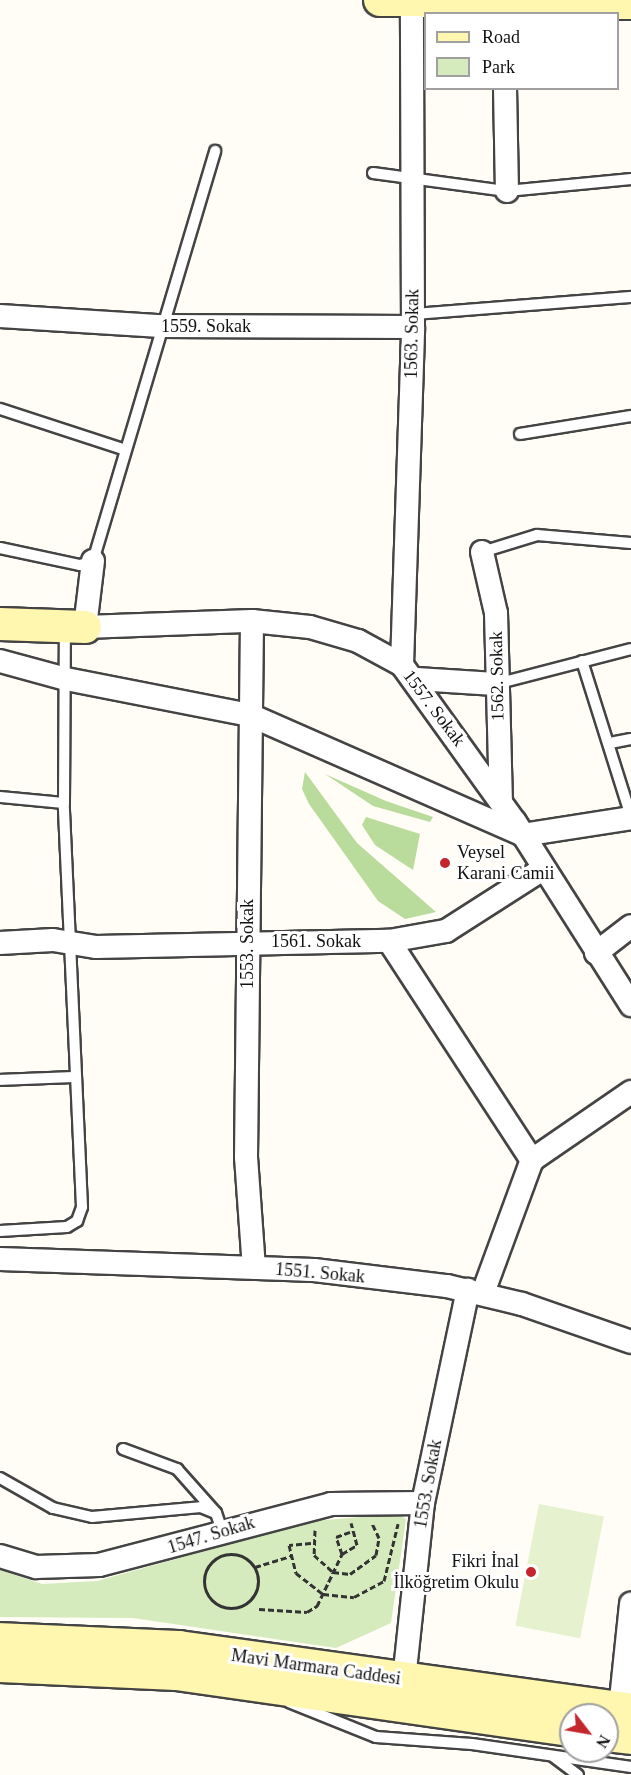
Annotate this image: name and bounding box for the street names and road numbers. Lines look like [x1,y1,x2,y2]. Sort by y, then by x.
street label: 1563. Sokak [400,289,424,379]
street label: 1559. Sokak [161,315,251,337]
street label: 1562. Sokak [485,631,509,721]
street label: 1557. Sokak [398,666,470,750]
street label: 1553. Sokak [236,899,258,989]
street label: 1561. Sokak [271,930,361,952]
street label: 1551. Sokak [274,1258,366,1288]
street label: 1553. Sokak [410,1438,446,1530]
street label: 1547. Sokak [165,1512,257,1558]
street label: Mavi Marmara Caddesi [230,1644,402,1690]

